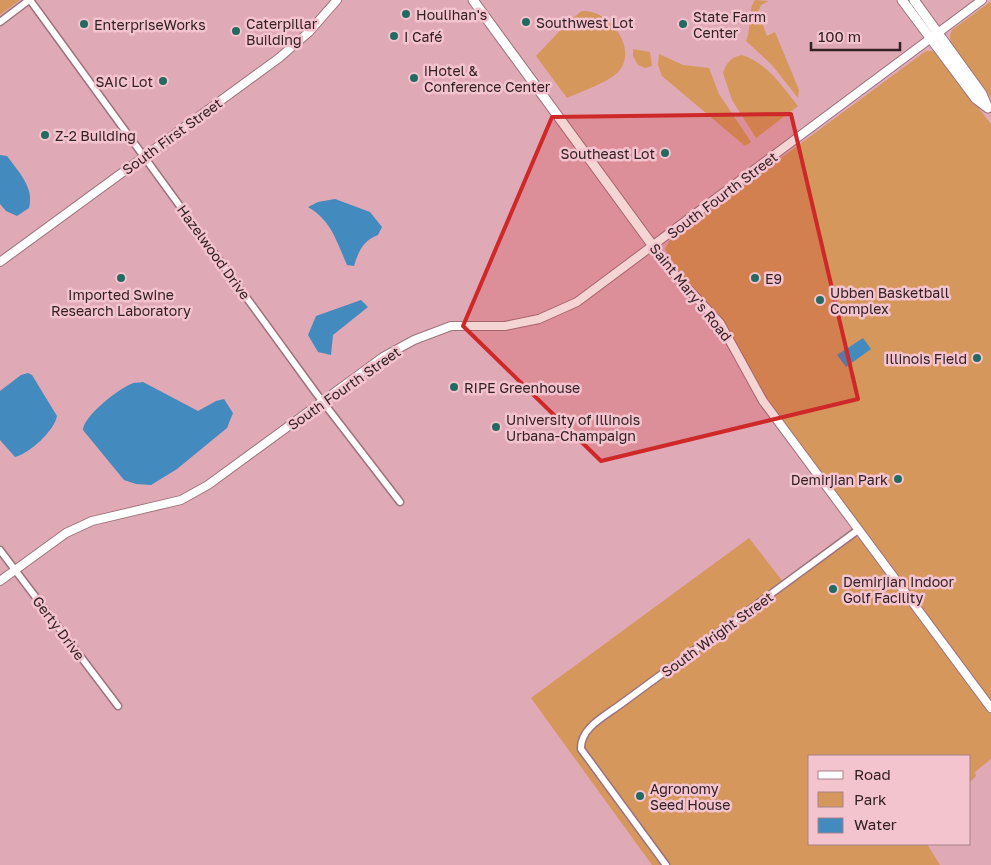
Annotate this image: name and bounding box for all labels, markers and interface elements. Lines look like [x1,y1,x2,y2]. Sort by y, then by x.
place label: Houlihan's [416,6,487,23]
marker: Houlihan's [400,8,412,20]
place label: State Farm Center [693,8,766,41]
place label: Southwest Lot [536,14,634,31]
place label: Caterpillar Building [246,15,318,48]
place label: EnterpriseWorks [94,16,206,33]
marker: Southwest Lot [520,16,532,28]
marker: EnterpriseWorks [78,18,90,30]
marker: State Farm Center [677,18,689,30]
scale bar [811,20,900,52]
marker: Caterpillar Building [230,25,242,37]
text: 100 m [818,27,861,45]
place label: I Café [404,28,442,45]
marker: I Café [388,30,400,42]
place label: iHotel & Conference Center [424,62,551,95]
marker: iHotel & Conference Center [408,72,420,84]
place label: SAIC Lot [96,73,153,90]
marker: SAIC Lot [157,75,169,87]
street label: South First Street [119,94,225,178]
place label: Z-2 Building [55,127,136,144]
marker: Z-2 Building [39,129,51,141]
place label: Southeast Lot [561,145,655,162]
marker: Southeast Lot [659,147,671,159]
street label: South Fourth Street [664,148,780,242]
street label: Hazelwood Drive [174,201,254,303]
street label: Saint Mary's Road [646,240,736,344]
place label: E9 [765,270,782,287]
marker: Imported Swine Research Laboratory [115,272,127,284]
marker: E9 [749,272,761,284]
place label: Ubben Basketball Complex [830,284,949,317]
place label: Imported Swine Research Laboratory [51,286,191,319]
marker: Ubben Basketball Complex [814,294,826,306]
street label: South Fourth Street [284,343,404,433]
place label: Illinois Field [885,350,967,367]
marker: Illinois Field [971,352,983,364]
place label: RIPE Greenhouse [464,379,580,396]
marker: RIPE Greenhouse [448,381,460,393]
place label: University of Illinois Urbana-Champaign [506,411,640,444]
marker: University of Illinois Urbana-Champaign [490,421,502,433]
place label: Demirjian Park [791,471,888,488]
marker: Demirjian Park [892,473,904,485]
place label: Demirjian Indoor Golf Facility [843,573,954,606]
marker: Demirjian Indoor Golf Facility [827,583,839,595]
street label: South Wright Street [658,588,776,680]
street label: Gerty Drive [29,593,89,663]
legend [808,755,971,845]
text: Road [854,765,891,783]
place label: Agronomy Seed House [650,780,730,813]
marker: Agronomy Seed House [634,790,646,802]
text: Park [854,790,887,808]
text: Water [854,815,897,833]

